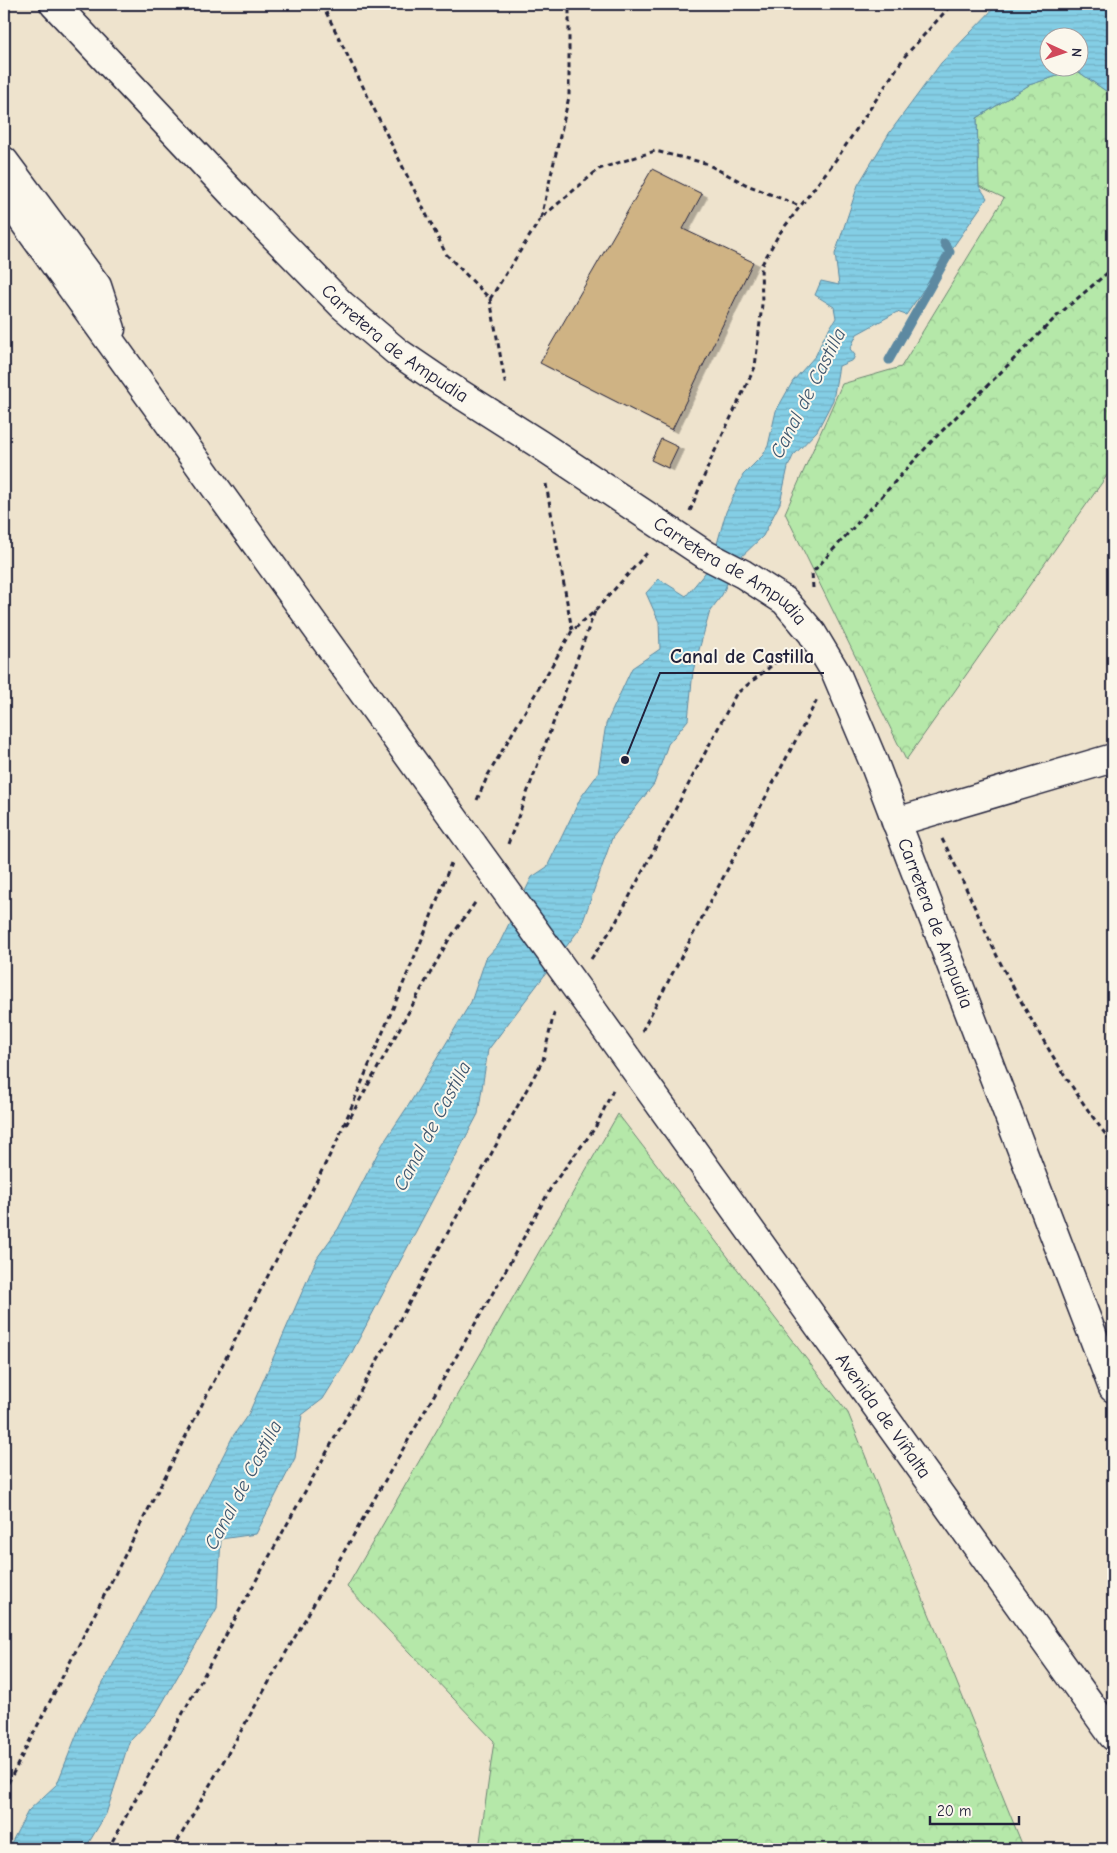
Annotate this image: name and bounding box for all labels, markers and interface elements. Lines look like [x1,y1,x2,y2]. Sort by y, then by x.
north arrow [1040,28,1090,78]
text: N [1068,48,1085,58]
street label: Carretera de Ampudia [317,280,472,407]
water label: Canal de Castilla [765,324,851,462]
street label: Carretera de Ampudia [649,512,811,629]
callout: Canal de Castilla [660,638,824,673]
text: Canal de Castilla [670,645,814,668]
street label: Carretera de Ampudia [893,835,978,1011]
water label: Canal de Castilla [388,1057,476,1195]
street label: Avenida de Viñalta [831,1349,936,1483]
water label: Canal de Castilla [199,1416,287,1554]
scale bar [930,1793,1018,1825]
text: 20 m [937,1802,971,1820]

